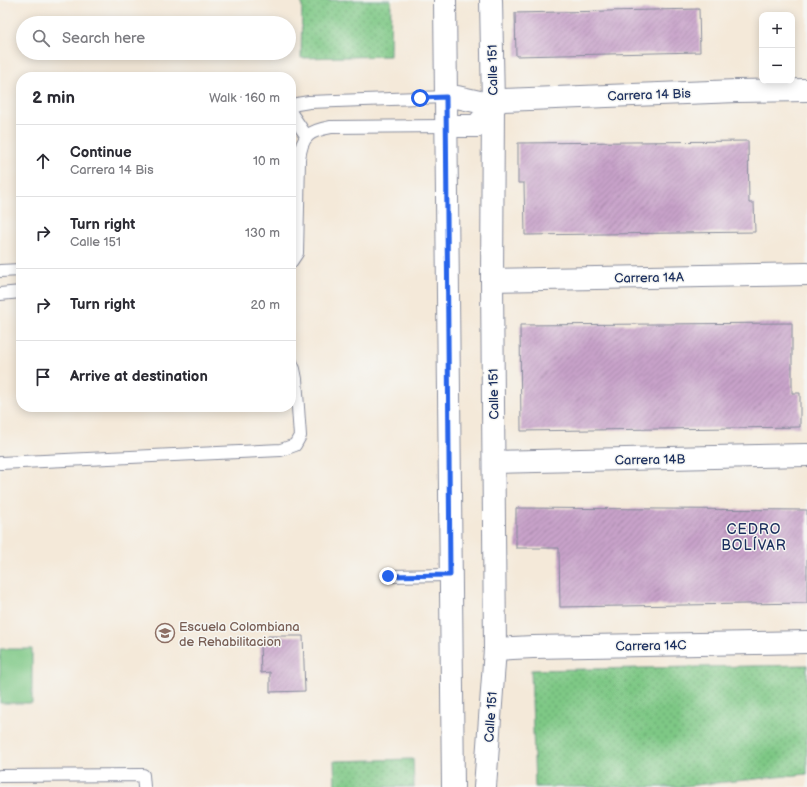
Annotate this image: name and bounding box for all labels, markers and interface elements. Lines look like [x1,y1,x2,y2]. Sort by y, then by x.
map controls [759,12,795,84]
button: + [759,12,795,48]
search box [16,16,296,60]
icon: search [30,27,52,49]
text: Search here [62,29,145,48]
street label: Calle 151 [485,44,501,96]
button: − [759,48,795,84]
street label: Carrera 14 Bis [607,86,692,104]
text: 2 min [32,88,75,108]
route start [411,89,429,107]
text: Walk · 160 m [209,90,280,106]
text: Continue [70,143,132,162]
icon: ahead [32,150,54,172]
text: 10 m [253,153,280,169]
text: Carrera 14 Bis [70,162,154,178]
text: Turn right [70,215,135,234]
icon: right [32,222,54,244]
text: 130 m [245,225,280,241]
text: Calle 151 [70,234,121,250]
street label: Carrera 14A [614,269,684,287]
icon: right [32,294,54,316]
text: Turn right [70,295,135,314]
text: 20 m [250,297,280,313]
icon: arrive [32,366,54,388]
text: Arrive at destination [70,367,208,386]
street label: Calle 151 [486,368,502,420]
street label: Carrera 14B [615,451,686,469]
district label: CEDRO BOLÍVAR [721,521,787,554]
route end [379,567,397,585]
place label: Escuela Colombiana de Rehabilitacion [179,619,300,650]
school or university icon: Escuela Colombiana de Rehabilitacion [154,622,176,644]
street label: Carrera 14C [615,637,687,655]
street label: Calle 151 [481,691,501,743]

